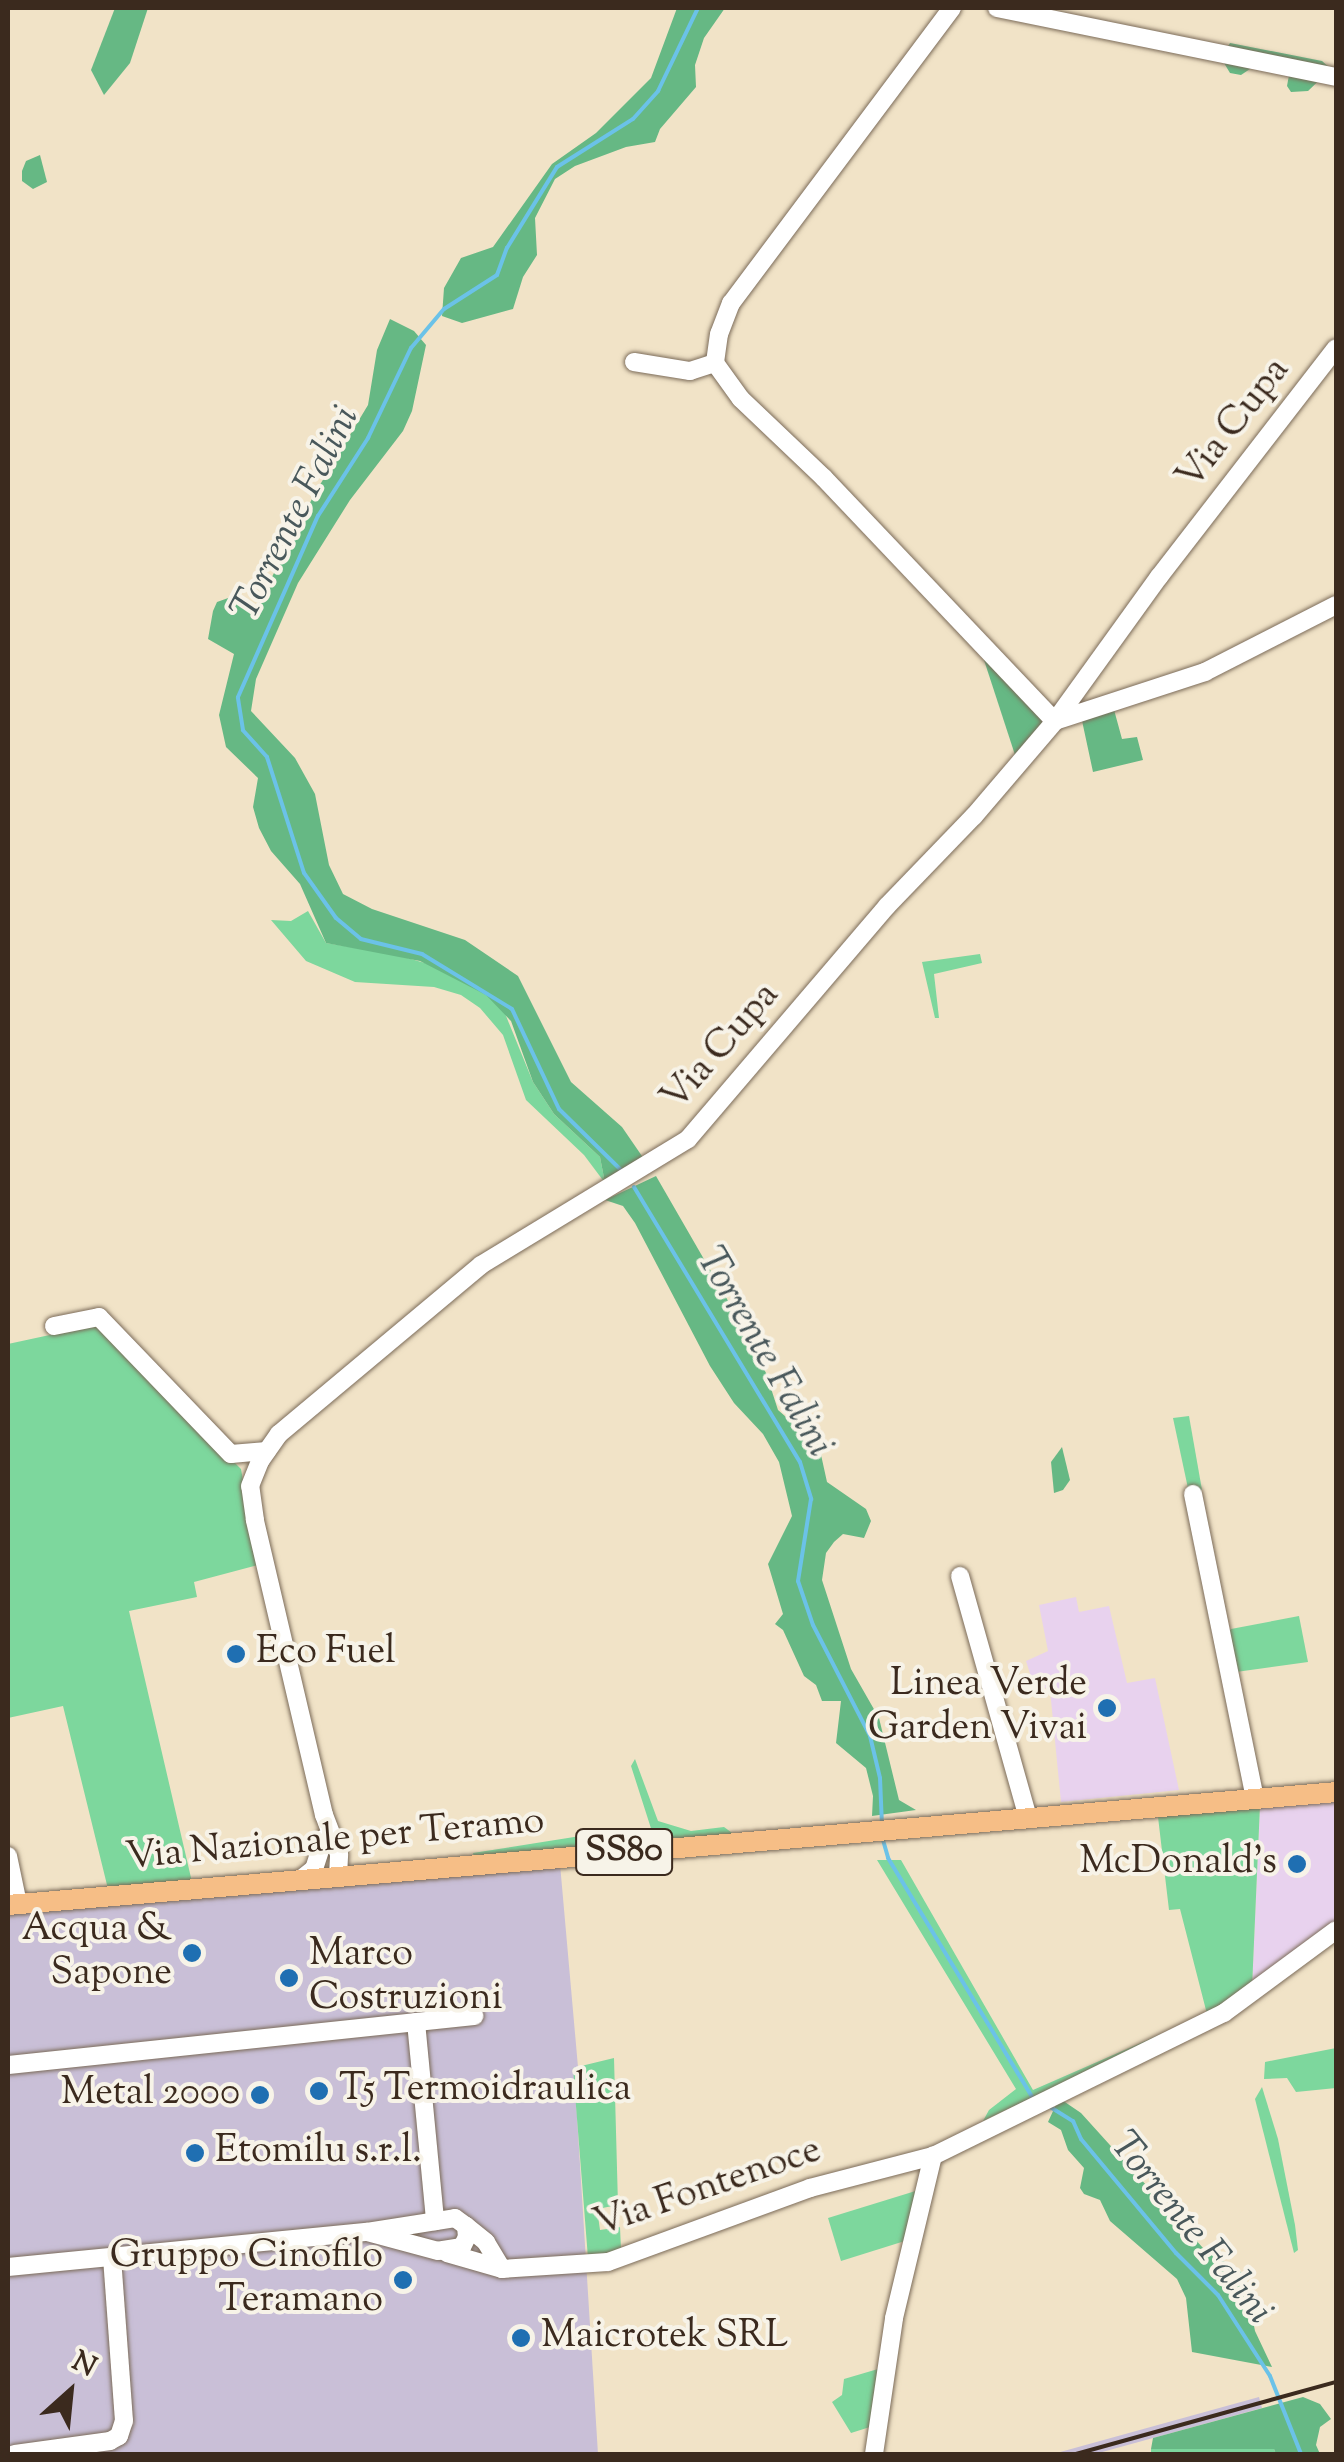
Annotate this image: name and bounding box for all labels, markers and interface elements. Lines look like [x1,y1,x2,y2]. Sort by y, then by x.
street label: Via Cupa [1169,350,1301,500]
water label: Torrente Falini [222,399,372,629]
street label: Via Cupa [654,974,790,1122]
water label: Torrente Falini [684,1240,842,1466]
place label: Eco Fuel [256,1631,395,1677]
marker: Eco Fuel [225,1643,247,1665]
place label: Linea Verde Garden Vivai [868,1663,1087,1752]
marker: Linea Verde Garden Vivai [1096,1697,1118,1719]
street label: Via Nazionale per Teramo [124,1800,546,1882]
road number: SS80 [574,1822,674,1882]
place label: McDonald's [1079,1841,1277,1887]
marker: McDonald's [1286,1853,1308,1875]
place label: Acqua & Sapone [21,1908,172,1998]
place label: Marco Costruzioni [309,1933,502,2022]
marker: Acqua & Sapone [181,1942,203,1964]
marker: Marco Costruzioni [278,1967,300,1989]
place label: T5 Termoidraulica [339,2068,631,2114]
place label: Metal 2000 [61,2072,240,2118]
marker: T5 Termoidraulica [308,2080,330,2102]
marker: Metal 2000 [249,2084,271,2106]
water label: Torrente Falini [1098,2123,1282,2335]
street label: Via Fontenoce [589,2129,827,2249]
place label: Etomilu s.r.l. [215,2130,422,2176]
marker: Etomilu s.r.l. [184,2142,206,2164]
place label: Gruppo Cinofilo Teramano [110,2235,383,2324]
marker: Gruppo Cinofilo Teramano [392,2269,414,2291]
place label: Maicrotek SRL [541,2315,788,2361]
marker: Maicrotek SRL [510,2327,532,2349]
north arrow [20,2342,120,2442]
text: N [65,2342,103,2388]

